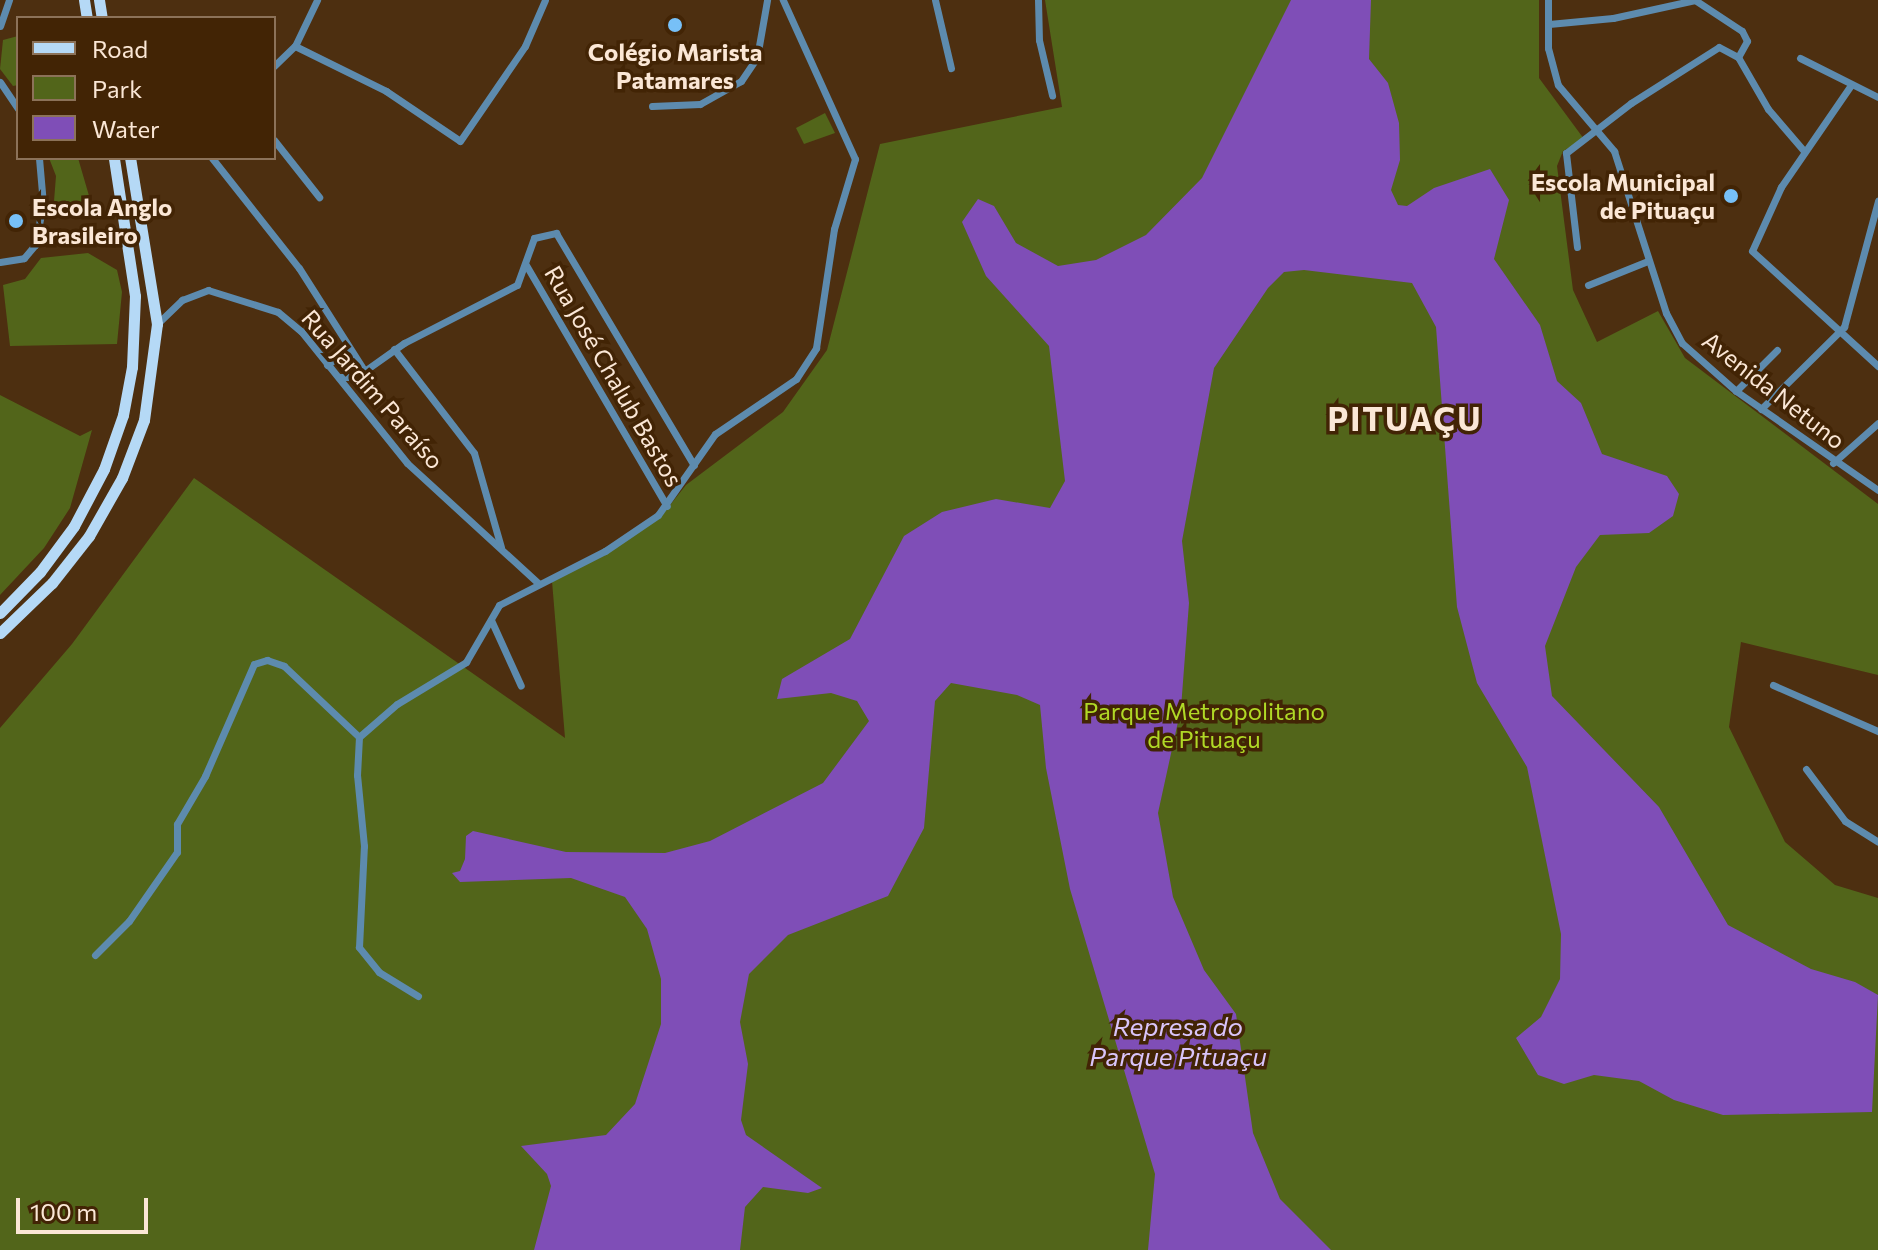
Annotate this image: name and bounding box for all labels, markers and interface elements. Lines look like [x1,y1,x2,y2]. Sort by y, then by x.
legend [16,16,276,160]
marker: Colégio Marista Patamares [666,16,684,34]
text: Road [92,34,148,63]
place label: Colégio Marista Patamares [588,38,762,94]
text: Park [92,74,142,103]
text: Water [92,114,160,143]
place label: Escola Municipal de Pituaçu [1531,168,1715,224]
marker: Escola Municipal de Pituaçu [1722,187,1740,205]
place label: Escola Anglo Brasileiro [32,193,172,249]
marker: Escola Anglo Brasileiro [7,212,25,230]
street label: Rua José Chalub Bastos [539,260,689,492]
street label: Rua Jardim Paraíso [296,303,450,475]
street label: Avenida Netuno [1697,325,1851,455]
district label: PITUAÇU [1327,399,1483,437]
park label: Parque Metropolitano de Pituaçu [1083,697,1325,753]
water label: Represa do Parque Pituaçu [1089,1010,1267,1072]
scale bar [20,1182,152,1232]
text: 100 m [30,1197,97,1226]

